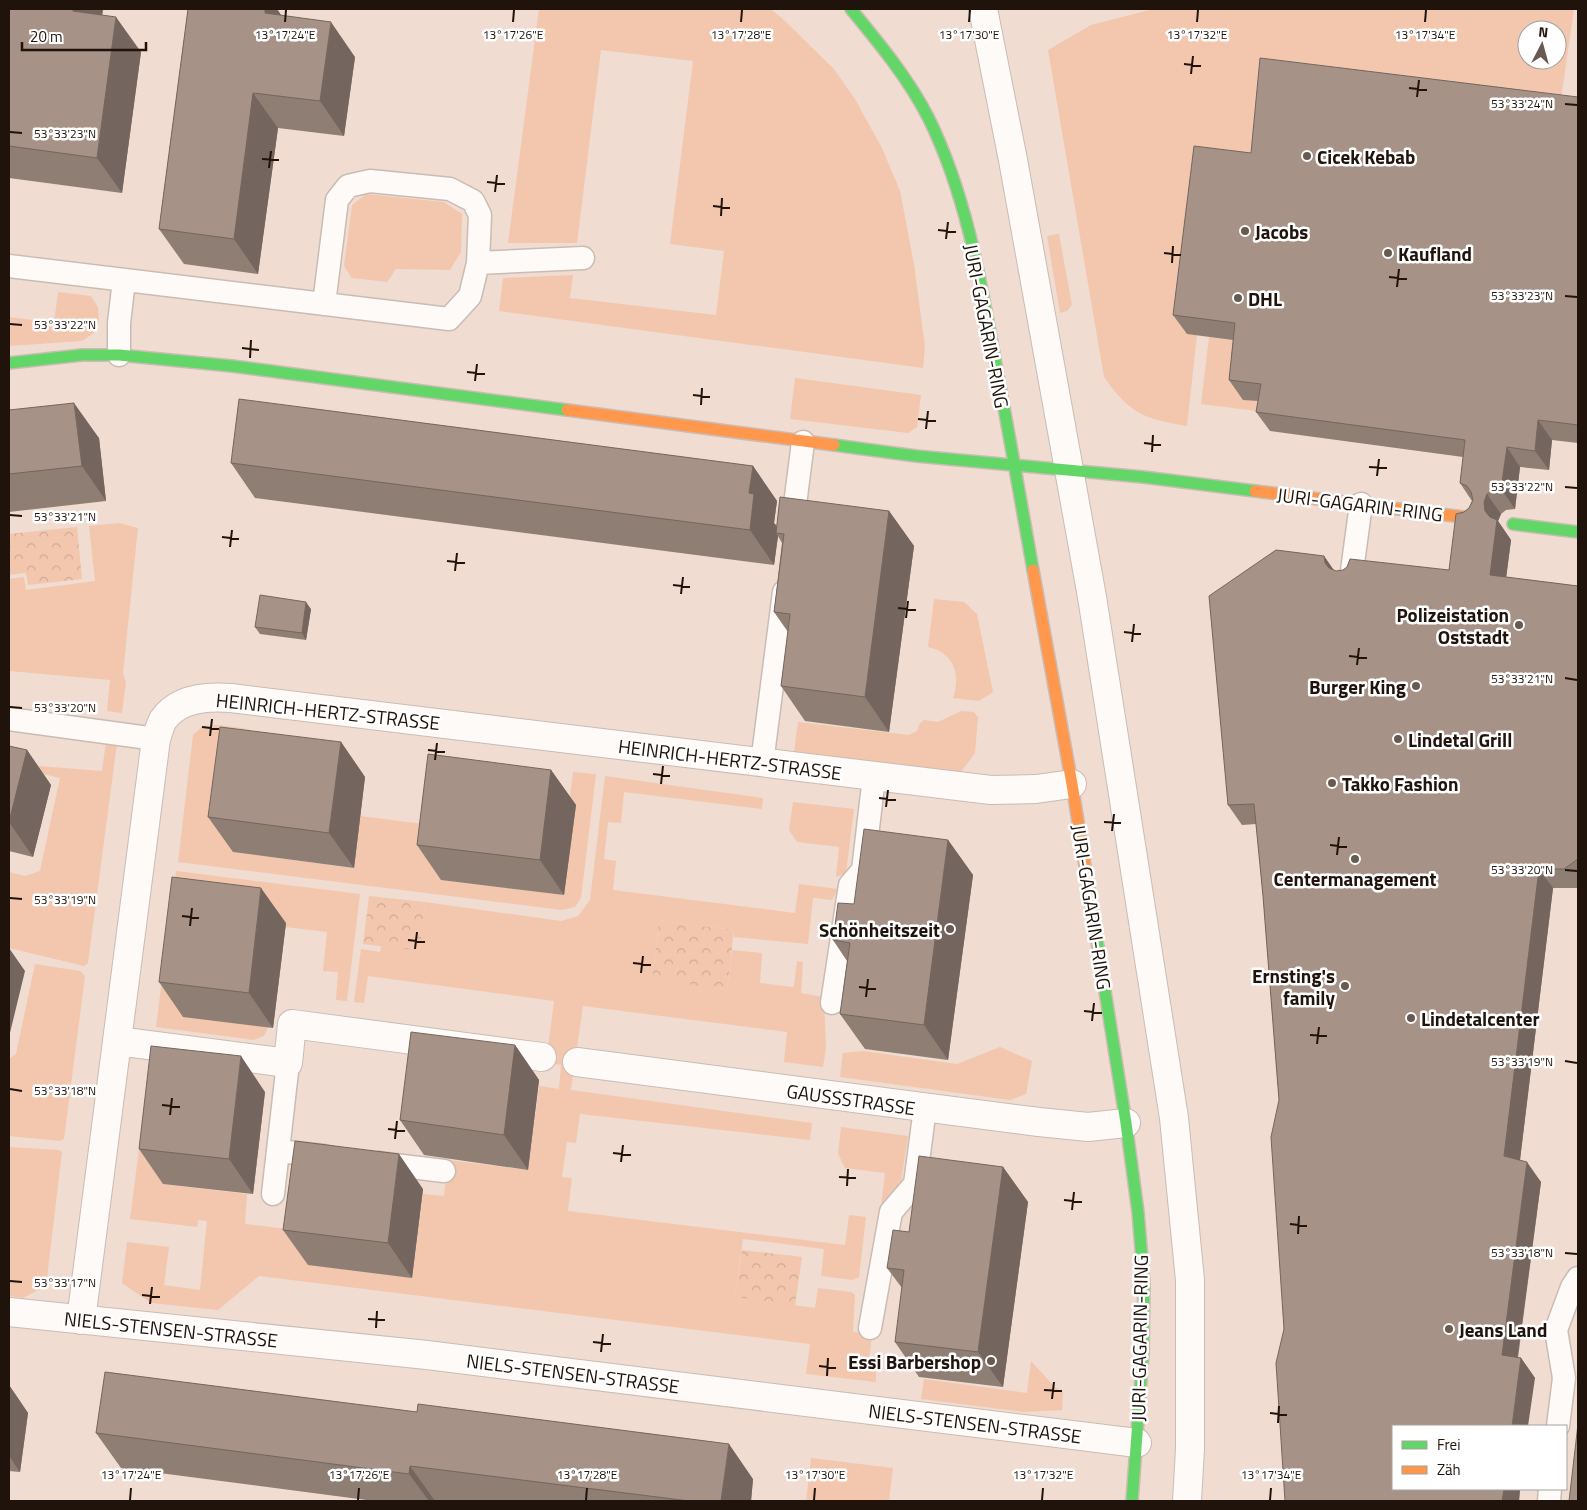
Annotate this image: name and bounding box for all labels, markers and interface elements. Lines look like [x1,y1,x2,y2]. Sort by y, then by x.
scale bar [22,20,146,52]
north arrow [1517,20,1567,70]
text: N [1537,21,1549,43]
text: 20 m [30,25,63,48]
text: 13°17'24"E [255,25,316,44]
text: 13°17'26"E [483,25,544,44]
text: 13°17'28"E [711,25,772,44]
text: 13°17'30"E [939,25,1000,44]
text: 13°17'32"E [1167,25,1228,44]
text: 13°17'34"E [1395,25,1456,44]
text: 53°33'24"N [1491,94,1553,113]
text: 53°33'23"N [34,124,96,143]
place label: Cicek Kebab [1317,142,1415,171]
marker: Cicek Kebab [1301,150,1313,162]
place label: Jacobs [1255,217,1308,246]
marker: Jacobs [1239,225,1251,237]
place label: Kaufland [1398,239,1472,268]
street label: JURI-GAGARIN-RING [957,241,1017,411]
marker: Kaufland [1382,247,1394,259]
place label: DHL [1248,284,1282,313]
text: 53°33'23"N [1491,286,1553,305]
marker: DHL [1232,292,1244,304]
text: 53°33'22"N [34,315,96,334]
text: 53°33'22"N [1491,477,1553,496]
street label: JURI-GAGARIN-RING [1275,479,1445,529]
text: 53°33'21"N [34,507,96,526]
place label: Polizeistation Oststadt [1396,600,1509,651]
marker: Polizeistation Oststadt [1513,619,1525,631]
text: 53°33'21"N [1491,669,1553,688]
place label: Burger King [1309,672,1406,701]
marker: Burger King [1410,680,1422,692]
street label: HEINRICH-HERTZ-STRASSE [215,685,441,737]
text: 53°33'20"N [34,698,96,717]
place label: Lindetal Grill [1408,725,1512,754]
street label: HEINRICH-HERTZ-STRASSE [617,731,843,787]
marker: Lindetal Grill [1392,733,1404,745]
place label: Takko Fashion [1342,769,1459,798]
marker: Takko Fashion [1326,777,1338,789]
street label: JURI-GAGARIN-RING [1065,822,1119,992]
marker: Centermanagement [1349,853,1361,865]
text: 53°33'20"N [1491,860,1553,879]
place label: Centermanagement [1274,864,1436,893]
text: 53°33'19"N [34,890,96,909]
place label: Schönheitszeit [819,915,940,944]
marker: Schönheitszeit [944,923,956,935]
place label: Ernsting's family [1252,961,1335,1012]
marker: Ernsting's family [1339,980,1351,992]
place label: Lindetalcenter [1421,1004,1540,1033]
marker: Lindetalcenter [1405,1012,1417,1024]
text: 53°33'19"N [1491,1052,1553,1071]
street label: GAUSSSTRASSE [785,1076,917,1122]
text: 53°33'18"N [34,1081,96,1100]
text: 53°33'18"N [1491,1243,1553,1262]
street label: JURI-GAGARIN-RING [1123,1254,1155,1422]
text: 53°33'17"N [34,1273,96,1292]
street label: NIELS-STENSEN-STRASSE [63,1303,279,1355]
place label: Jeans Land [1459,1315,1547,1344]
marker: Jeans Land [1443,1323,1455,1335]
street label: NIELS-STENSEN-STRASSE [465,1346,681,1400]
place label: Essi Barbershop [848,1347,981,1376]
marker: Essi Barbershop [985,1355,997,1367]
street label: NIELS-STENSEN-STRASSE [867,1396,1083,1450]
legend [1392,1425,1567,1490]
text: Frei [1437,1433,1460,1456]
text: Zäh [1437,1458,1461,1481]
text: 13°17'24"E [101,1465,162,1484]
text: 13°17'26"E [329,1465,390,1484]
text: 13°17'28"E [557,1465,618,1484]
text: 13°17'30"E [785,1465,846,1484]
text: 13°17'32"E [1013,1465,1074,1484]
text: 13°17'34"E [1241,1465,1302,1484]

